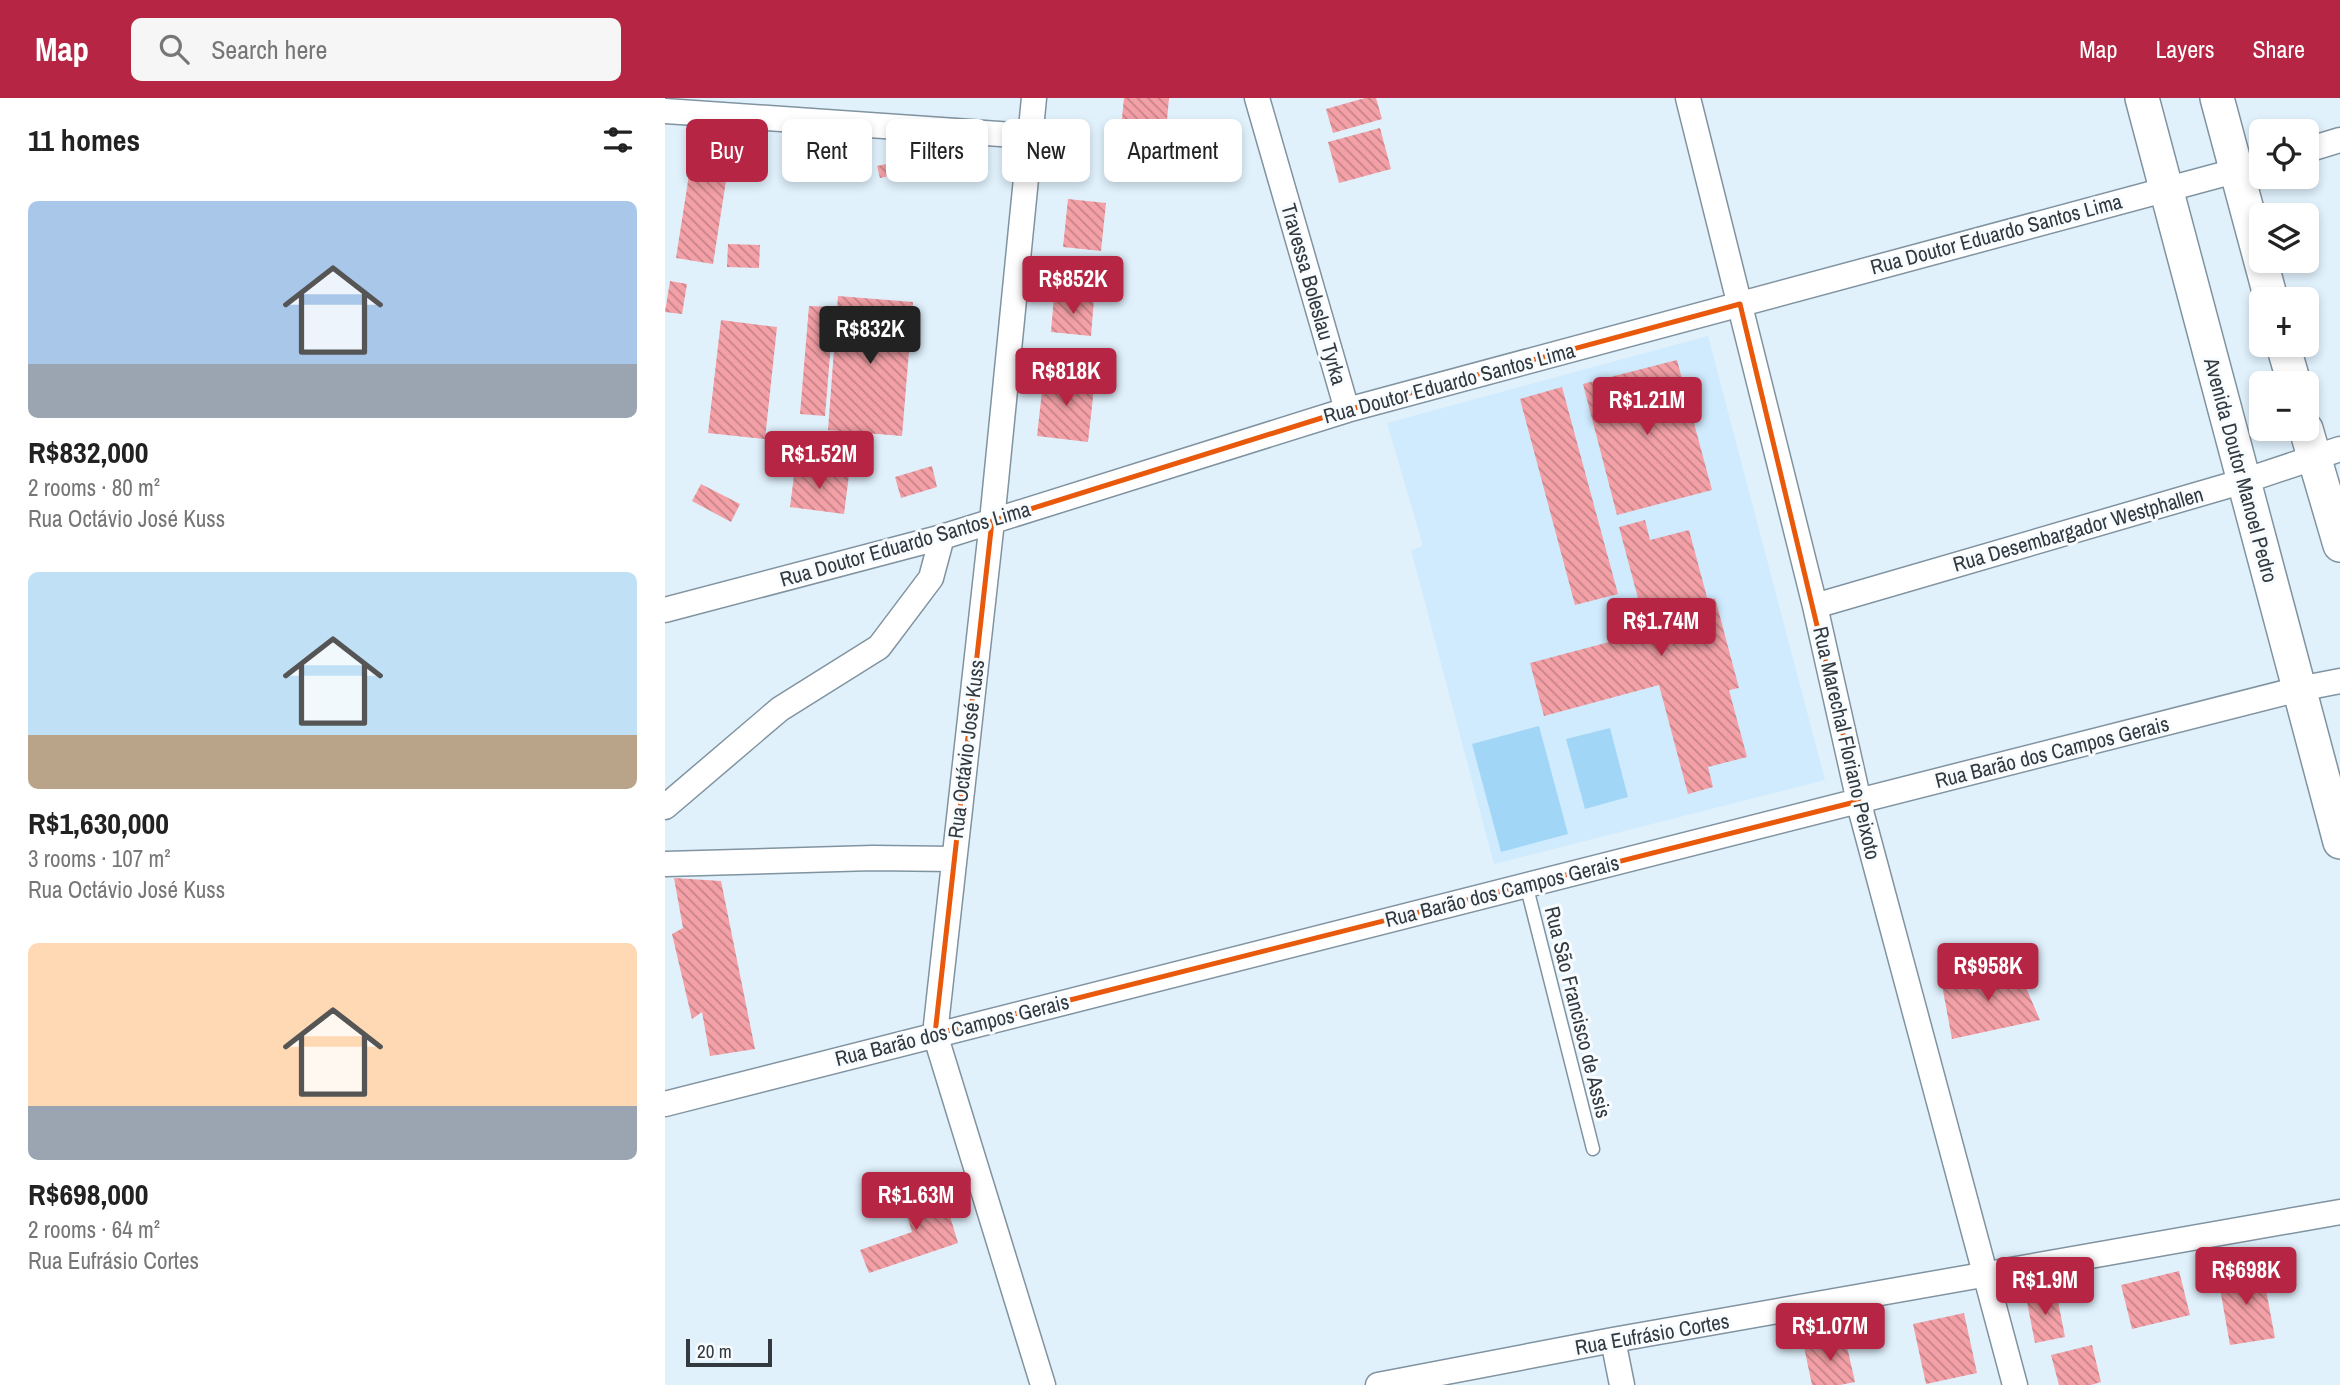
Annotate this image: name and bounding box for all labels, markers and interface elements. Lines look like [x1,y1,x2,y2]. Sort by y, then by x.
search box [131,18,621,81]
text: Map [35,27,89,71]
icon: search [155,30,193,68]
text: Search here [211,32,327,67]
text: Map [2079,33,2117,65]
text: Layers [2155,33,2214,65]
text: Share [2252,33,2305,65]
chip: Buy [686,119,768,182]
chip: Rent [782,119,872,182]
chip: Filters [886,119,988,182]
chip: New [1002,119,1090,182]
chip: Apartment [1104,119,1242,182]
map controls [2249,119,2319,441]
button: locate [2249,119,2319,189]
text: 11 homes [28,120,140,160]
icon: filters [599,121,637,159]
street label: Rua Doutor Eduardo Santos Lima [1867,186,2125,282]
street label: Travessa Boleslau Tyrka [1274,200,1354,389]
button: layers [2249,203,2319,273]
icon: home [270,247,396,373]
pin: R$852K [1016,256,1130,316]
text: R$852K [1038,263,1108,294]
button: + [2249,287,2319,357]
pin: R$832K [813,306,927,366]
text: R$832K [835,313,905,344]
street label: Rua Doutor Eduardo Santos Lima [1320,335,1578,431]
pin: R$818K [1009,348,1123,408]
street label: Avenida Doutor Manoel Pedro [2197,354,2285,585]
text: R$818K [1031,355,1101,386]
button: − [2249,371,2319,441]
pin: R$1.21M [1582,378,1712,437]
text: R$1.21M [1609,384,1685,415]
text: R$832,000 [28,432,148,472]
pin: R$1.52M [754,432,884,491]
text: R$1.52M [781,438,857,469]
text: 2 rooms · 80 m² [28,472,160,503]
street label: Rua Desembargador Westphallen [1949,479,2207,579]
street label: Rua Doutor Eduardo Santos Lima [776,494,1034,594]
text: Rua Octávio José Kuss [28,503,225,534]
pin: R$1.74M [1596,598,1726,658]
text: R$1.74M [1623,605,1699,636]
icon: home [270,618,396,744]
street label: Rua Marechal Floriano Peixoto [1806,624,1888,862]
street label: Rua Octávio José Kuss [941,658,991,840]
street label: Rua Barão dos Campos Gerais [1932,709,2172,795]
text: R$1,630,000 [28,803,169,843]
text: 3 rooms · 107 m² [28,843,171,874]
street label: Rua Barão dos Campos Gerais [1382,848,1622,934]
text: Rua Octávio José Kuss [28,874,225,905]
street label: Rua São Francisco de Assis [1538,903,1618,1121]
pin: R$958K [1931,944,2045,1003]
text: R$958K [1953,950,2023,981]
street label: Rua Barão dos Campos Gerais [832,987,1072,1073]
icon: home [270,989,396,1115]
pin: R$1.63M [851,1172,981,1232]
text: R$698,000 [28,1174,148,1214]
text: R$1.63M [878,1179,954,1210]
text: 2 rooms · 64 m² [28,1214,160,1245]
text: Rua Eufrásio Cortes [28,1245,199,1276]
pin: R$698K [2189,1248,2303,1307]
text: R$698K [2211,1254,2281,1285]
pin: R$1.9M [1988,1258,2102,1317]
text: R$1.9M [2012,1264,2078,1295]
pin: R$1.07M [1765,1304,1895,1363]
street label: Rua Eufrásio Cortes [1573,1306,1731,1362]
text: R$1.07M [1792,1310,1868,1341]
scale bar [686,1336,772,1368]
text: 20 m [697,1338,732,1364]

